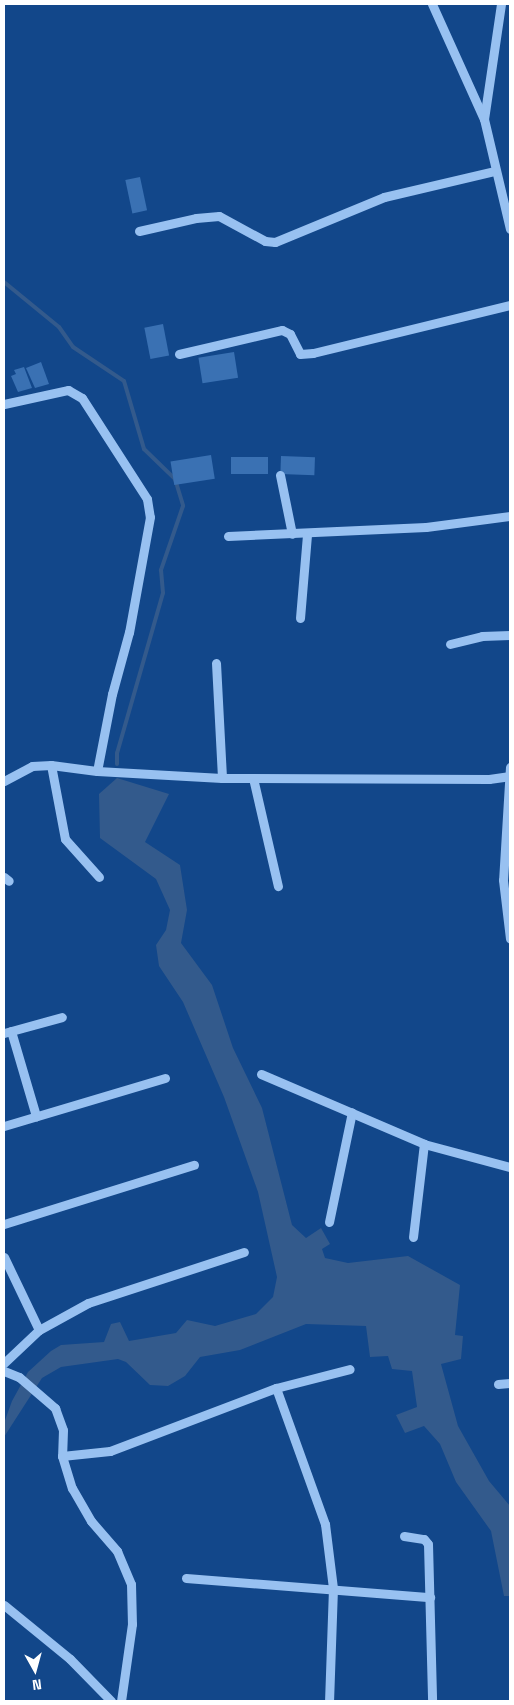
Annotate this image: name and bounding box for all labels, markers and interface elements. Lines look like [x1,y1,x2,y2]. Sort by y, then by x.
north arrow [10,1645,60,1695]
text: N [31,1675,43,1694]

